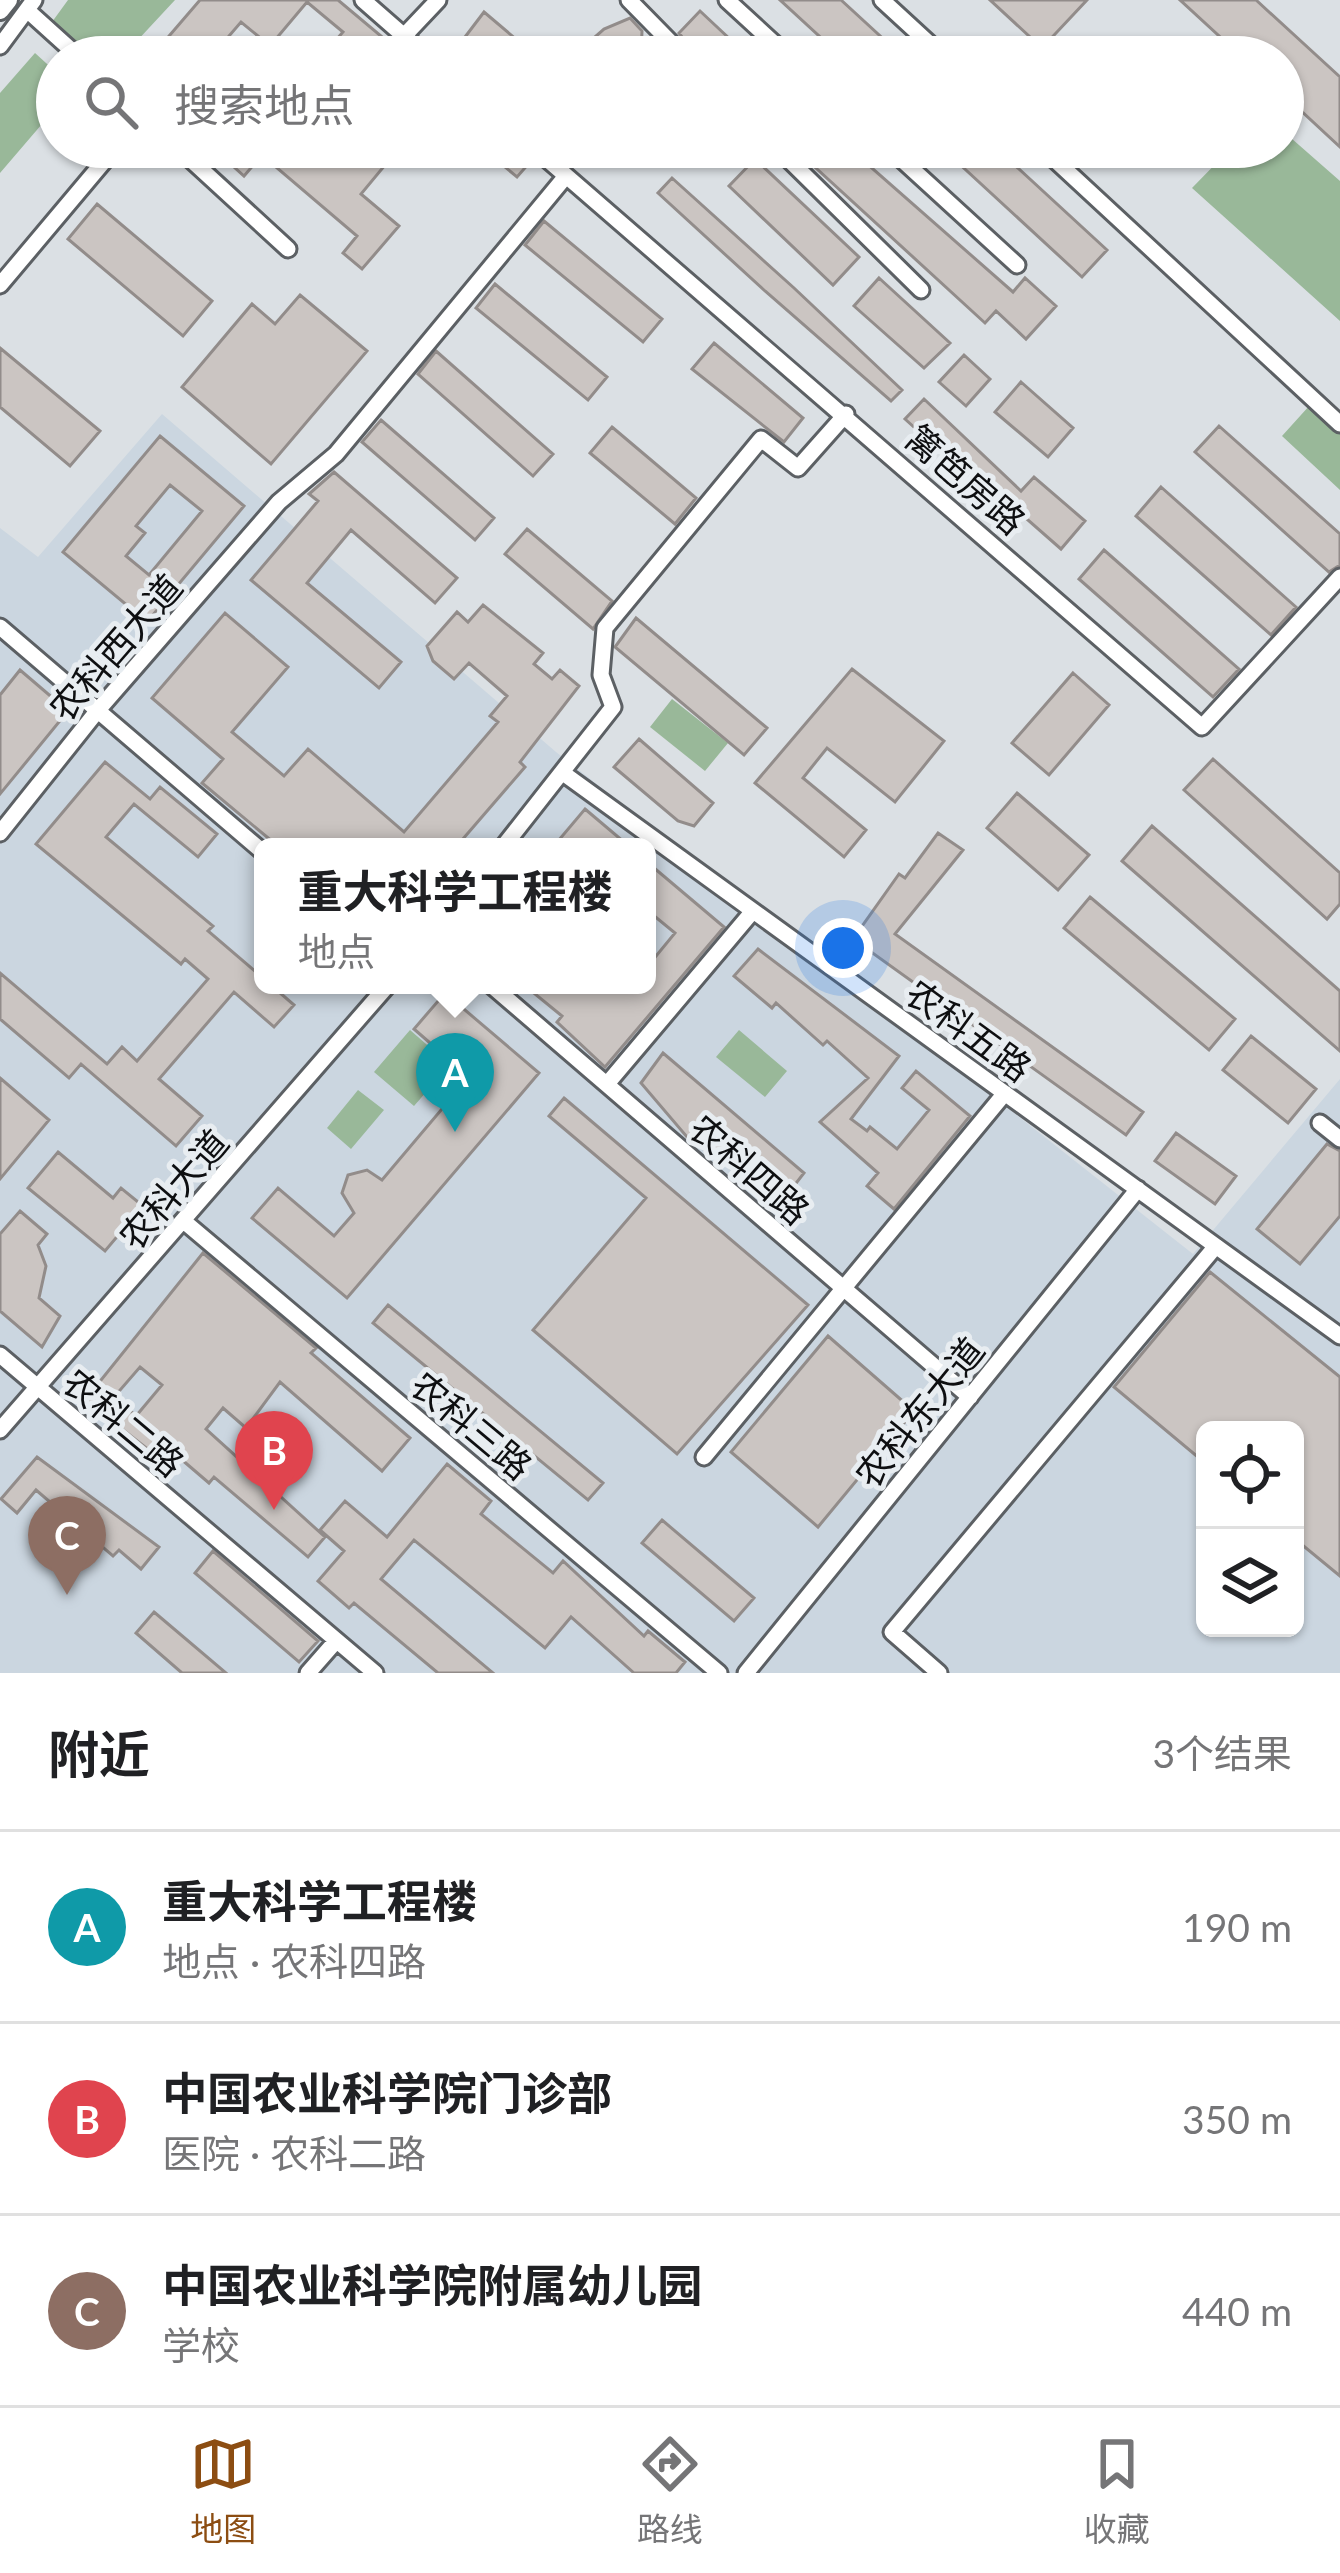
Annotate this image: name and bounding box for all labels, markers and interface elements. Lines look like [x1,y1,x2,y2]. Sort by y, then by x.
search box [36,36,1304,168]
icon: search [78,69,144,135]
text: 搜索地点 [174,78,354,132]
street label: 篱笆房路 [897,415,1035,543]
street label: 农科西大道 [39,565,191,729]
popup [254,838,656,994]
text: 重大科学工程楼 [297,864,613,918]
your location [813,918,873,978]
text: 地点 [297,928,376,974]
street label: 农科五路 [898,970,1040,1090]
pin: A [416,1033,494,1132]
street label: 农科四路 [681,1105,819,1233]
street label: 农科大道 [109,1120,237,1258]
street label: 农科东大道 [845,1328,993,1496]
street label: 农科二路 [55,1359,193,1485]
street label: 农科三路 [403,1362,541,1488]
pin: B [235,1411,313,1510]
map controls [1196,1421,1304,1637]
button: locate [1196,1421,1304,1529]
pin: C [28,1496,106,1595]
button: layers [1196,1529,1304,1637]
text: 附近 [48,1723,150,1784]
text: 3个结果 [1152,1730,1292,1776]
text: 重大科学工程楼 [162,1874,477,1928]
text: A [73,1904,101,1950]
text: 190 m [1182,1904,1292,1950]
text: 地点 · 农科四路 [162,1938,426,1984]
text: 中国农业科学院门诊部 [162,2066,612,2120]
text: B [74,2096,100,2142]
text: 350 m [1182,2096,1292,2142]
text: 医院 · 农科二路 [162,2130,426,2176]
text: 中国农业科学院附属幼儿园 [162,2258,702,2312]
text: C [74,2288,100,2334]
text: 440 m [1182,2288,1292,2334]
text: 学校 [162,2322,240,2368]
tab: 地图 [190,2431,256,2551]
tab: 路线 [637,2431,703,2551]
tab: 收藏 [1084,2431,1150,2551]

